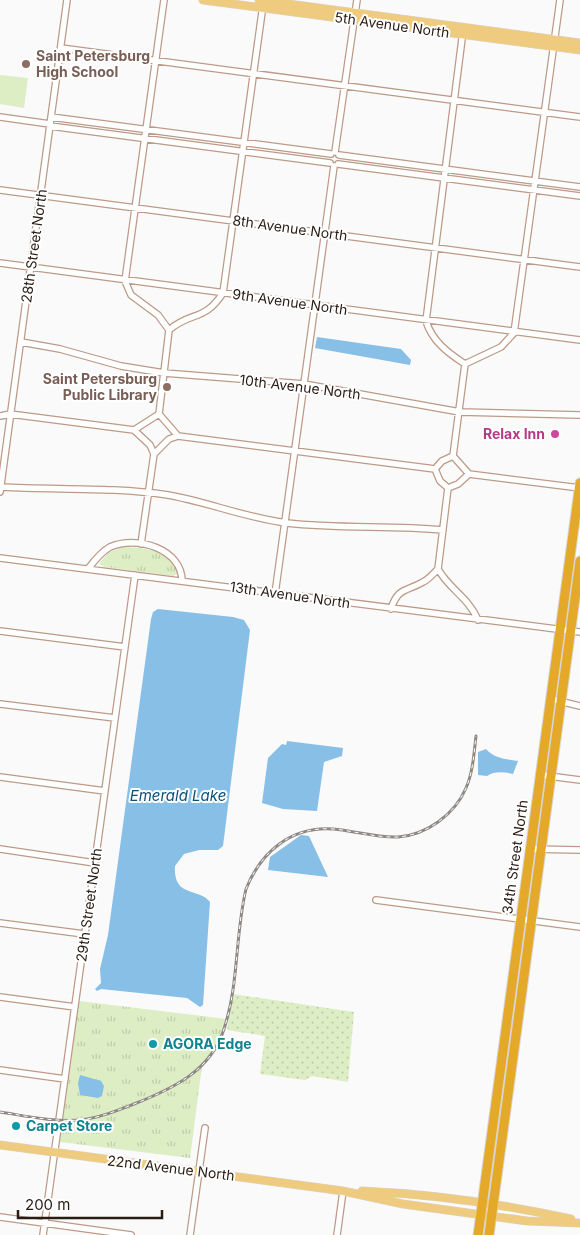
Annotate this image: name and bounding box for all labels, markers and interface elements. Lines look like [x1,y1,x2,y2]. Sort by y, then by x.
street label: 5th Avenue North [334,8,451,41]
place label: Saint Petersburg High School [36,47,150,80]
marker: Saint Petersburg High School [20,58,32,70]
street label: 28th Street North [17,188,50,304]
street label: 8th Avenue North [232,211,349,244]
street label: 9th Avenue North [231,285,349,318]
place label: Saint Petersburg Public Library [43,370,158,403]
street label: 10th Avenue North [239,371,362,402]
marker: Saint Petersburg Public Library [161,381,173,393]
place label: Relax Inn [483,425,545,442]
marker: Relax Inn [549,428,561,440]
street label: 13th Avenue North [229,578,351,611]
water label: Emerald Lake [130,786,226,805]
street label: 34th Street North [498,799,531,915]
street label: 29th Street North [72,847,105,963]
place label: AGORA Edge [163,1035,252,1052]
marker: AGORA Edge [147,1038,159,1050]
place label: Carpet Store [26,1117,112,1134]
marker: Carpet Store [10,1120,22,1132]
street label: 22nd Avenue North [106,1151,236,1184]
scale bar [18,1188,161,1220]
text: 200 m [25,1195,70,1214]

